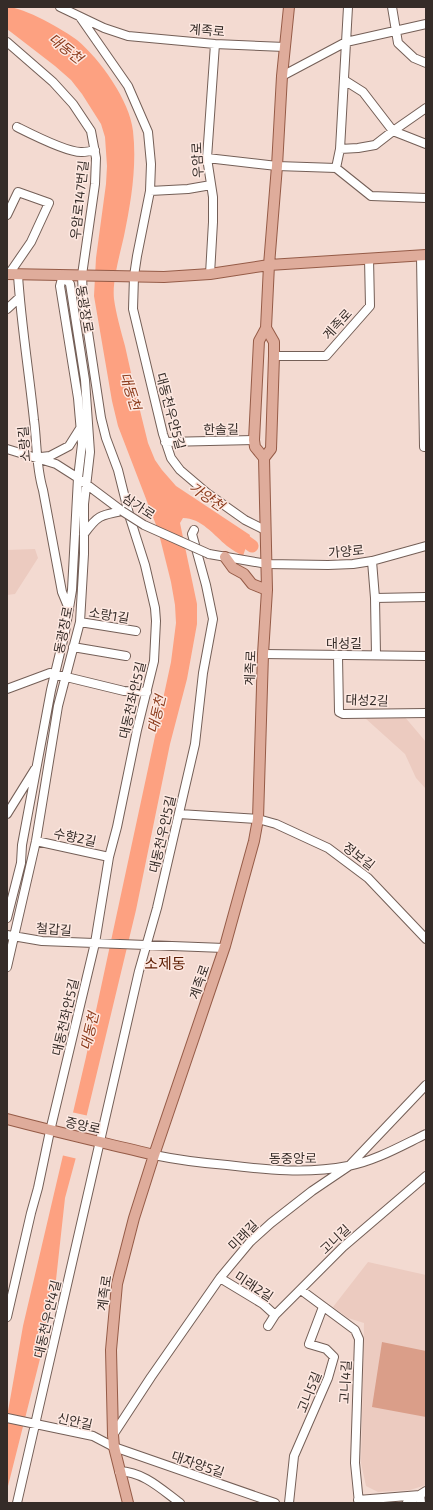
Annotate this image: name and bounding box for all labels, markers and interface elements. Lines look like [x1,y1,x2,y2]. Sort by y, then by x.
street label: 계족로 [189,21,225,39]
water label: 대동천 [46,29,87,67]
street label: 우암로 [188,142,206,178]
street label: 우암로147번길 [67,160,91,240]
street label: 동광장로 [73,284,97,334]
street label: 계족로 [319,305,355,343]
water label: 대동천 [117,370,145,413]
street label: 대동천우안5길 [153,371,189,451]
street label: 한솔길 [203,421,239,437]
street label: 소랑길 [14,425,34,463]
water label: 가양천 [186,478,229,515]
street label: 삼가로 [120,490,158,522]
street label: 가양로 [327,541,365,561]
street label: 소랑1길 [87,604,131,626]
street label: 동광장로 [51,605,75,655]
street label: 대성길 [326,635,362,651]
street label: 계족로 [241,650,259,686]
street label: 대동천좌안5길 [115,660,149,740]
street label: 대성2길 [345,691,389,709]
water label: 대동천 [143,692,169,735]
street label: 대동천우안5길 [145,794,179,874]
street label: 수향2길 [52,825,98,849]
street label: 정보길 [340,839,378,873]
street label: 철갑길 [36,920,72,938]
district label: 소제동 [144,954,186,972]
street label: 계족로 [186,962,212,1002]
street label: 대동천좌안5길 [48,977,82,1057]
water label: 대동천 [76,1009,102,1052]
street label: 중앙로 [64,1113,102,1137]
street label: 동중앙로 [269,1150,317,1166]
street label: 미래길 [225,1217,261,1253]
street label: 고니길 [316,1221,354,1257]
street label: 미래2길 [232,1268,276,1304]
street label: 계족로 [94,1274,114,1312]
street label: 대동천우안4길 [30,1278,64,1360]
street label: 고니4길 [336,1360,354,1404]
street label: 고니5길 [294,1369,324,1415]
street label: 신안길 [56,1409,94,1433]
street label: 대자양5길 [169,1448,227,1480]

